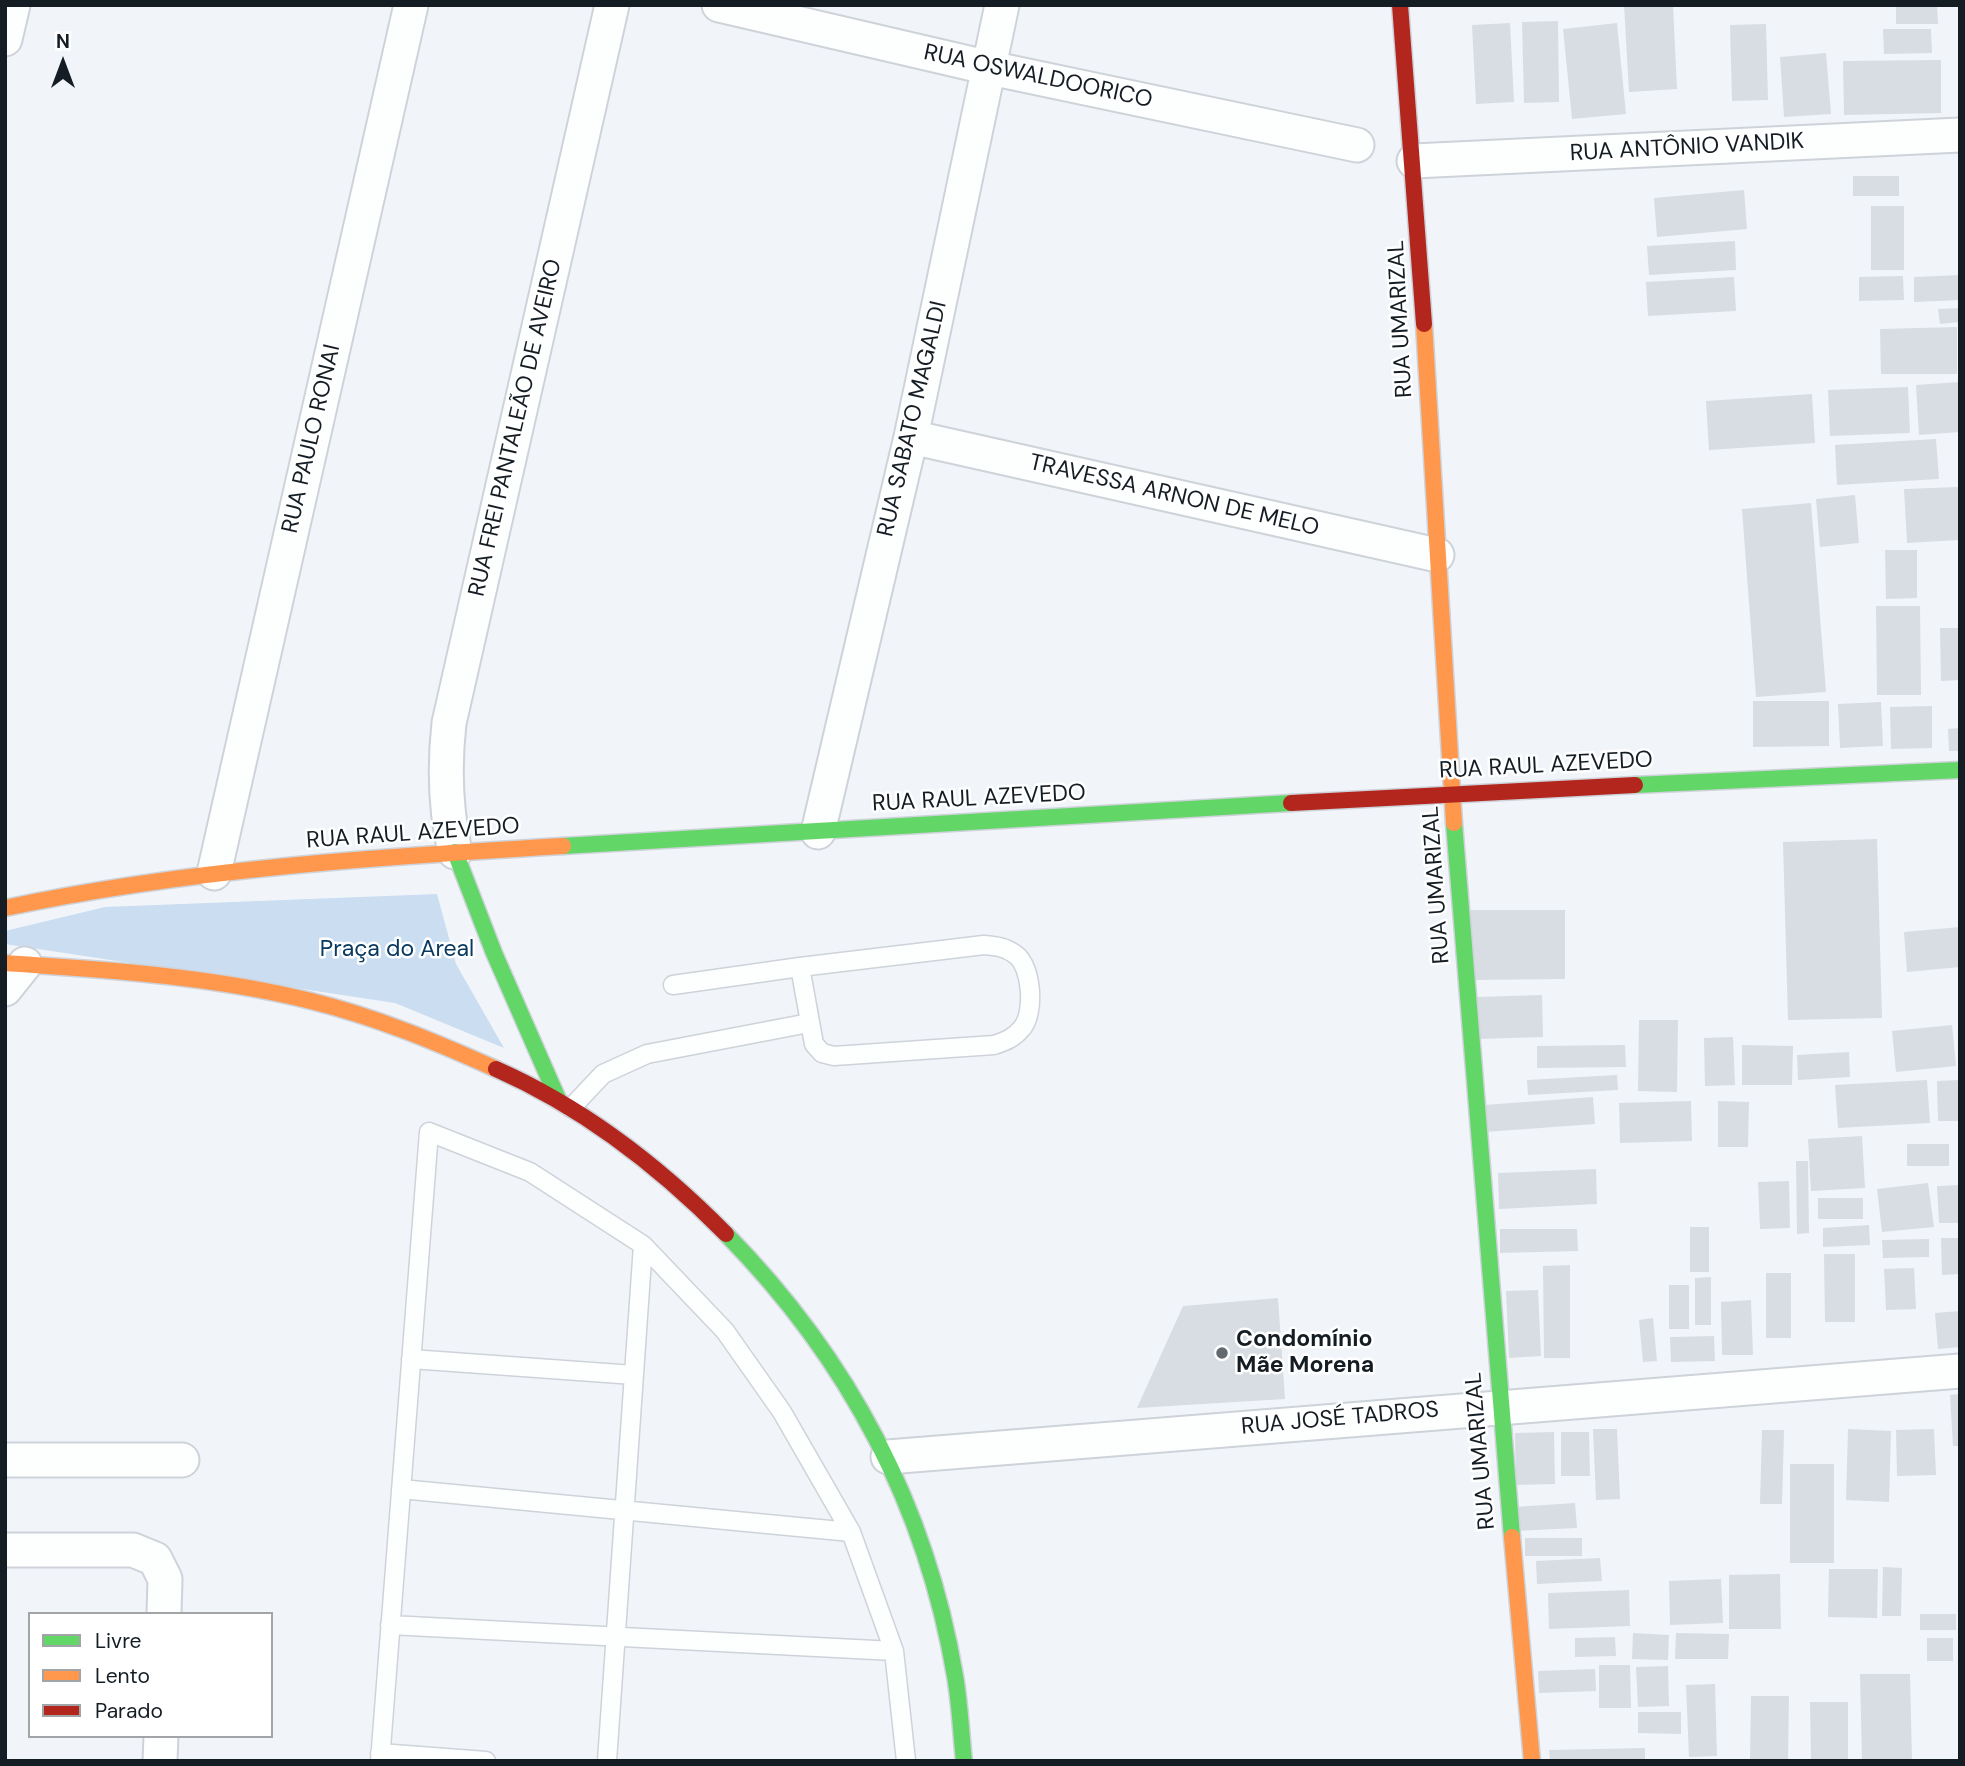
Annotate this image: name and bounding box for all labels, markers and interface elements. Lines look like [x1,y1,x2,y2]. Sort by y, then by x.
north arrow [28,28,98,98]
text: N [56,29,70,54]
street label: RUA OSWALDOORICO [921,39,1155,115]
street label: RUA ANTÔNIO VANDIK [1569,128,1805,168]
street label: RUA UMARIZAL [1383,239,1419,399]
street label: RUA FREI PANTALEÃO DE AVEIRO [464,257,568,599]
street label: RUA SABATO MAGALDI [872,299,954,539]
street label: RUA PAULO RONAI [277,342,347,536]
street label: TRAVESSA ARNON DE MELO [1026,449,1322,543]
street label: RUA RAUL AZEVEDO [1439,747,1653,785]
street label: RUA RAUL AZEVEDO [872,780,1086,818]
street label: RUA UMARIZAL [1418,805,1456,965]
street label: RUA RAUL AZEVEDO [305,813,521,855]
park label: Praça do Areal [320,936,474,964]
place label: Condomínio Mãe Morena [1236,1326,1374,1380]
marker: Condomínio Mãe Morena [1214,1345,1230,1361]
street label: RUA UMARIZAL [1460,1371,1502,1531]
street label: RUA JOSÉ TADROS [1240,1397,1440,1441]
legend [28,1612,273,1738]
text: Livre [95,1627,141,1655]
text: Lento [95,1662,150,1690]
text: Parado [95,1697,163,1725]

